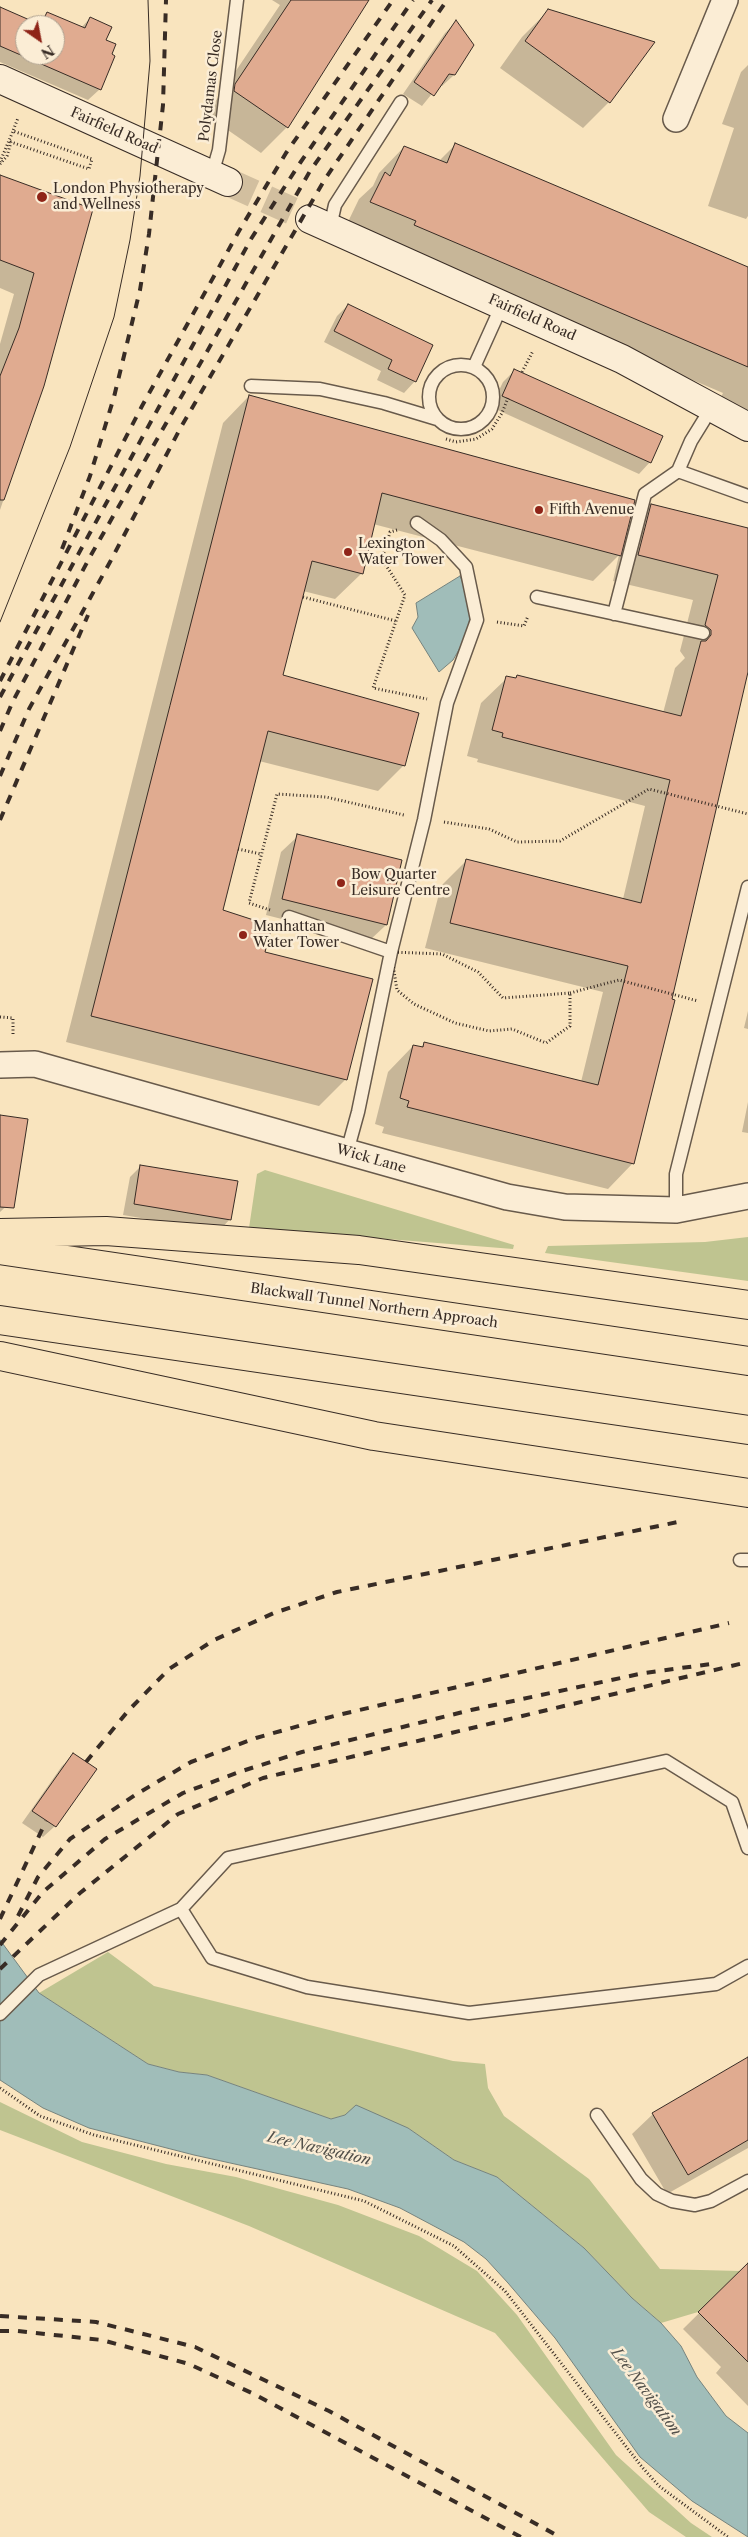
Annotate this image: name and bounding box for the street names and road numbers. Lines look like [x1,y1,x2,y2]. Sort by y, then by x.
street label: Polydamas Close [196,29,226,143]
street label: Fairfield Road [68,104,160,158]
street label: Fairfield Road [486,291,578,345]
street label: Wick Lane [334,1141,408,1177]
street label: Blackwall Tunnel Northern Approach [249,1280,499,1332]

